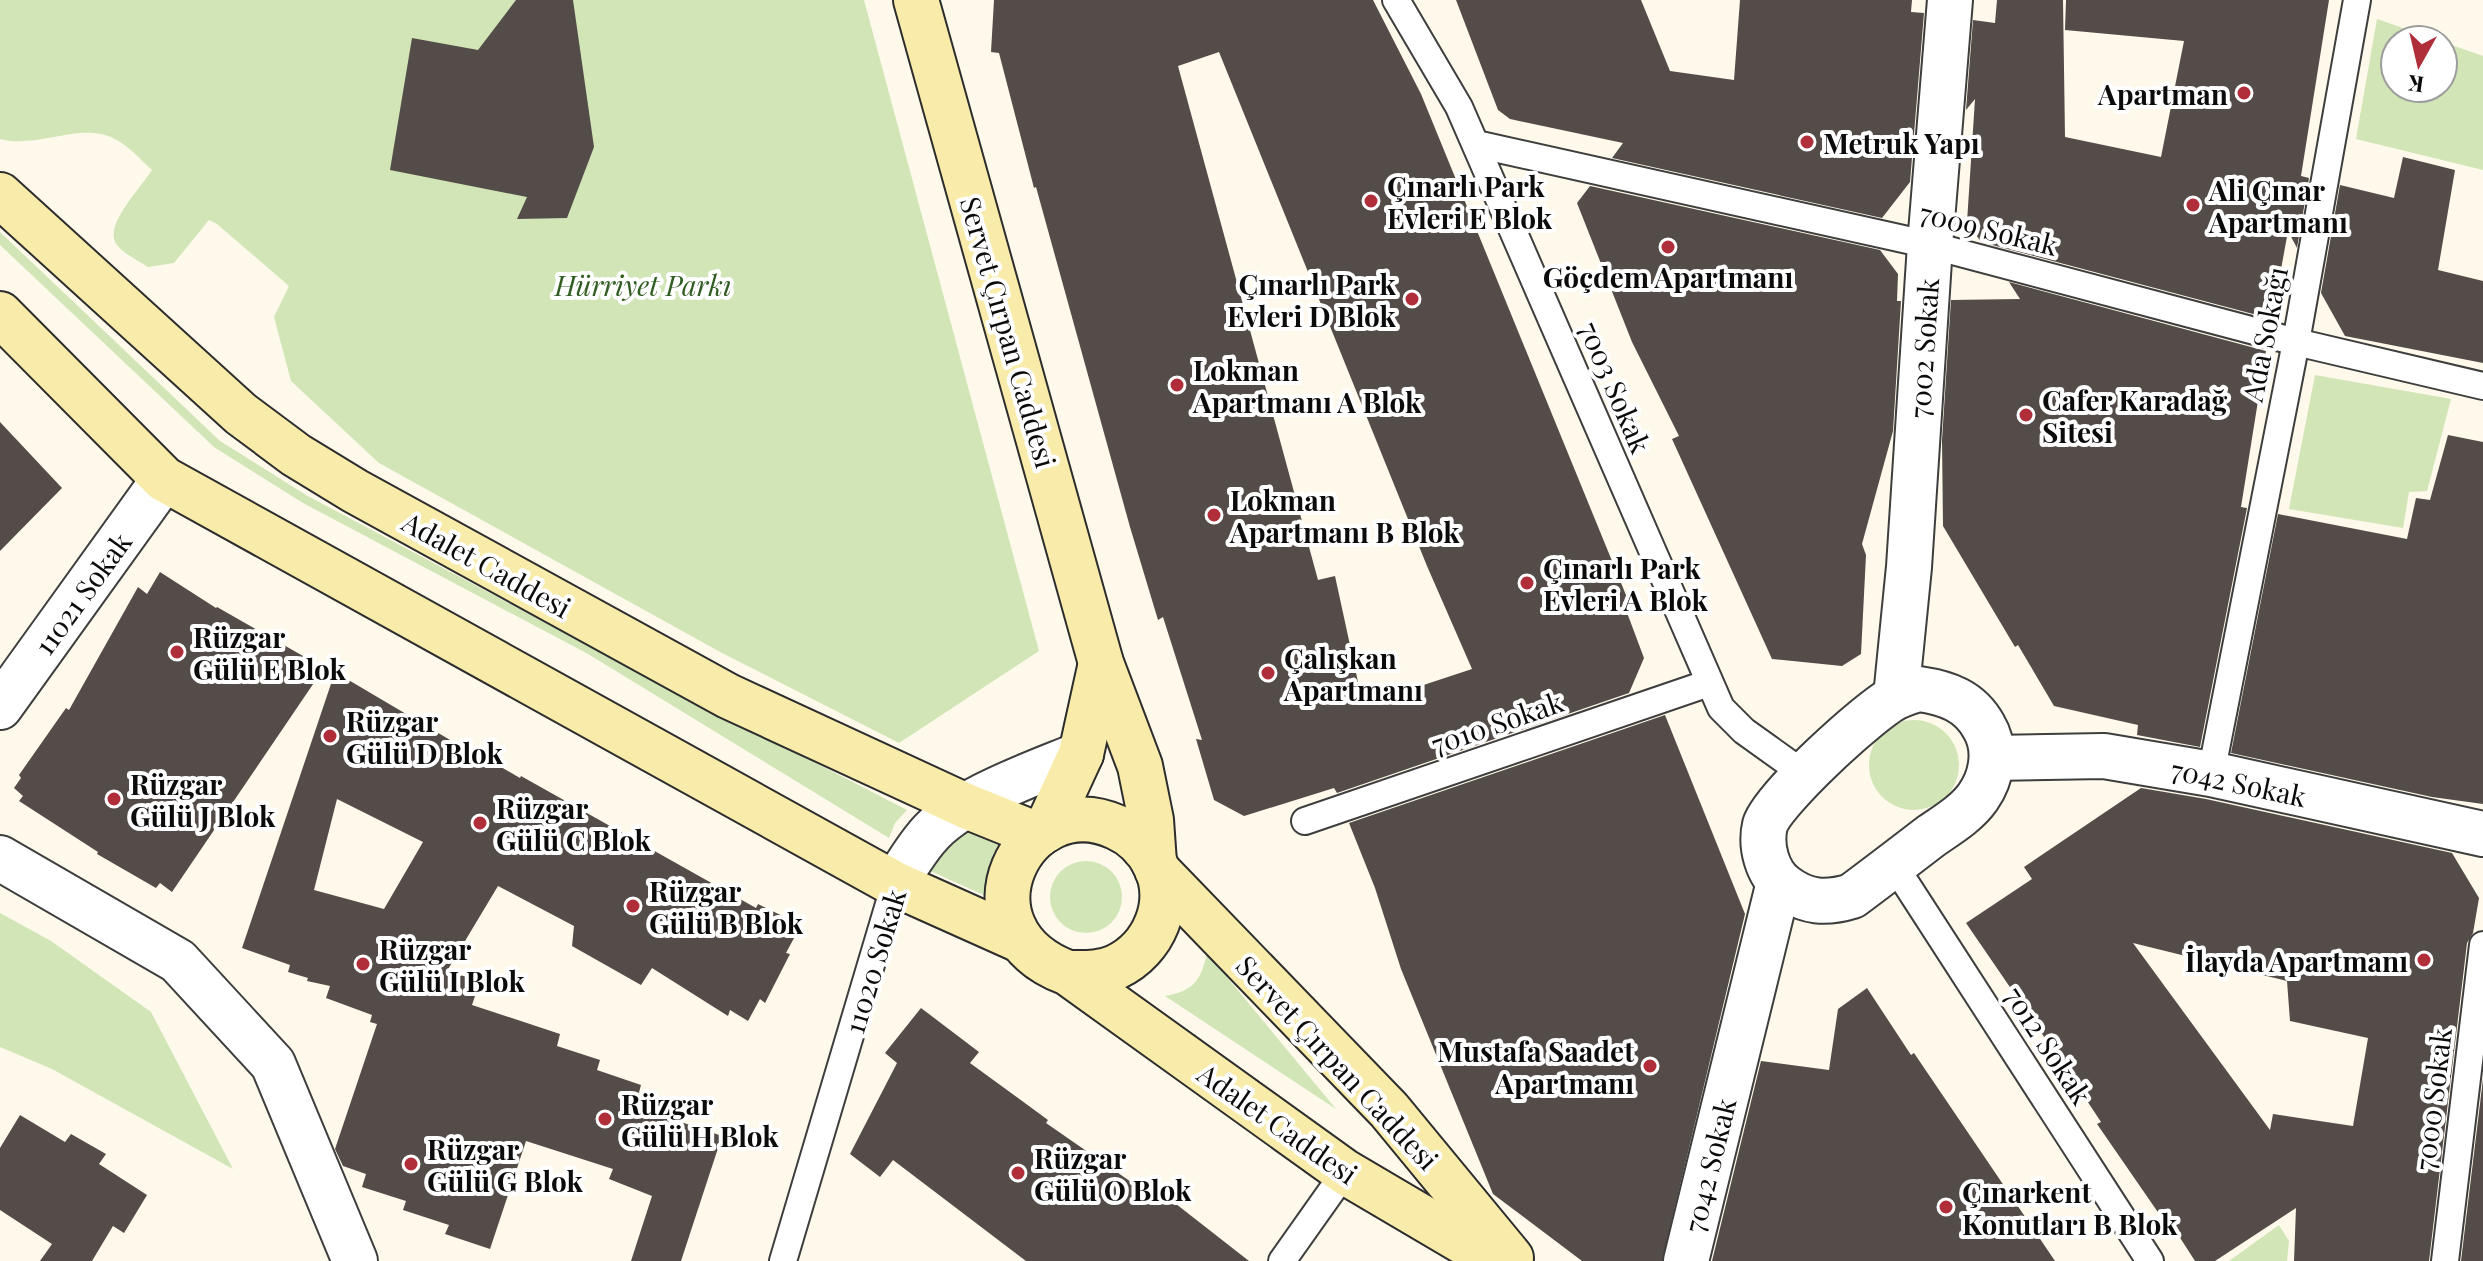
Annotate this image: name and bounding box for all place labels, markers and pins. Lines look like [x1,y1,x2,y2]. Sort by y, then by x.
place label: Apartman [2097,75,2228,112]
marker: Apartman [2235,84,2253,102]
place label: Metruk Yapı [1823,124,1980,161]
marker: Metruk Yapı [1798,133,1816,151]
place label: Çınarlı Park Evleri E Blok [1387,167,1553,236]
place label: Ali Çınar Apartmanı [2208,171,2348,240]
marker: Çınarlı Park Evleri E Blok [1362,192,1380,210]
marker: Ali Çınar Apartmanı [2184,196,2202,214]
marker: Göçdem Apartmanı [1659,238,1677,256]
place label: Göçdem Apartmanı [1543,258,1793,295]
place label: Çınarlı Park Evleri D Blok [1227,265,1397,334]
marker: Çınarlı Park Evleri D Blok [1403,290,1421,308]
place label: Lokman Apartmanı A Blok [1192,351,1422,420]
marker: Lokman Apartmanı A Blok [1168,376,1186,394]
place label: Cafer Karadağ Sitesi [2042,381,2228,450]
marker: Cafer Karadağ Sitesi [2017,406,2035,424]
place label: Lokman Apartmanı B Blok [1229,481,1460,550]
marker: Lokman Apartmanı B Blok [1205,506,1223,524]
place label: Çınarlı Park Evleri A Blok [1543,549,1709,618]
marker: Çınarlı Park Evleri A Blok [1518,574,1536,592]
place label: Rüzgar Gülü E Blok [193,618,347,687]
place label: Çalışkan Apartmanı [1283,639,1423,708]
marker: Rüzgar Gülü E Blok [168,643,186,661]
marker: Çalışkan Apartmanı [1259,664,1277,682]
place label: Rüzgar Gülü D Blok [346,702,504,771]
marker: Rüzgar Gülü D Blok [321,727,339,745]
place label: Rüzgar Gülü J Blok [130,765,276,834]
place label: Rüzgar Gülü C Blok [496,789,652,858]
marker: Rüzgar Gülü J Blok [105,790,123,808]
marker: Rüzgar Gülü C Blok [471,814,489,832]
place label: Rüzgar Gülü B Blok [649,872,804,941]
marker: Rüzgar Gülü B Blok [624,897,642,915]
place label: Rüzgar Gülü I Blok [379,930,525,999]
place label: İlayda Apartmanı [2185,942,2408,979]
marker: İlayda Apartmanı [2415,951,2433,969]
marker: Rüzgar Gülü I Blok [354,955,372,973]
place label: Mustafa Saadet Apartmanı [1437,1032,1634,1101]
marker: Mustafa Saadet Apartmanı [1641,1057,1659,1075]
place label: Rüzgar Gülü H Blok [621,1085,779,1154]
marker: Rüzgar Gülü H Blok [596,1110,614,1128]
place label: Rüzgar Gülü G Blok [427,1130,583,1199]
place label: Rüzgar Gülü O Blok [1034,1139,1192,1208]
marker: Rüzgar Gülü G Blok [402,1155,420,1173]
marker: Rüzgar Gülü O Blok [1009,1164,1027,1182]
place label: Çınarkent Konutları B Blok [1962,1173,2178,1242]
marker: Çınarkent Konutları B Blok [1937,1198,1955,1216]

